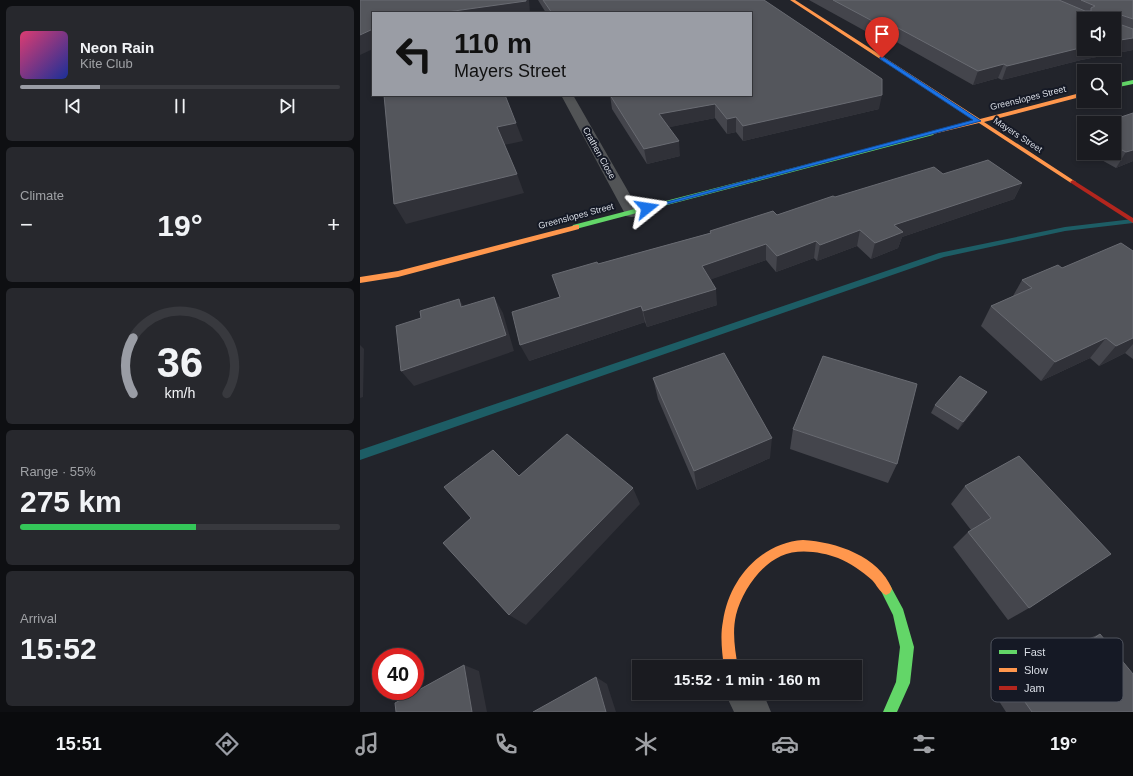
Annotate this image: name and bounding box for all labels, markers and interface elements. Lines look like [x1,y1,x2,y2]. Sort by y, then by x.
map controls [1077,12,1121,160]
button: sound [1077,12,1121,56]
pin [865,17,899,58]
icon: arrive [871,23,893,45]
icon: left [388,28,440,80]
text: 110 m [454,28,532,59]
text: Neon Rain [80,39,154,56]
text: Kite Club [80,56,133,71]
text: Mayers Street [454,61,566,81]
button: search [1077,64,1121,108]
street label: Greenslopes Street [989,84,1067,112]
icon: previous [62,95,84,117]
icon: pause [169,95,191,117]
icon: next [276,95,298,117]
street label: Mayers Street [992,116,1045,155]
button: layers [1077,116,1121,160]
street label: Crathen Close [581,125,617,181]
position arrow [626,187,668,229]
text: Climate [20,188,64,203]
street label: Greenslopes Street [537,201,615,231]
text: 19° [157,209,203,242]
text: − [20,212,33,237]
text: + [327,212,340,237]
text: 36 [157,339,203,386]
text: km/h [165,385,196,401]
text: Range · 55% [20,464,96,479]
text: 275 km [20,485,122,518]
text: Arrival [20,611,57,626]
text: 15:52 [20,632,97,665]
legend [991,638,1123,702]
text: Fast [1024,646,1045,658]
speed limit sign: 40 [372,648,424,700]
text: Slow [1024,664,1048,676]
text: 15:52 · 1 min · 160 m [674,671,820,688]
text: Jam [1024,682,1045,694]
icon: directions [213,730,241,758]
icon: music [353,730,381,758]
icon: phone [492,730,520,758]
icon: climate [632,730,660,758]
icon: car [771,730,799,758]
icon: filters [910,730,938,758]
text: 15:51 [56,734,102,754]
text: 19° [1050,734,1077,754]

